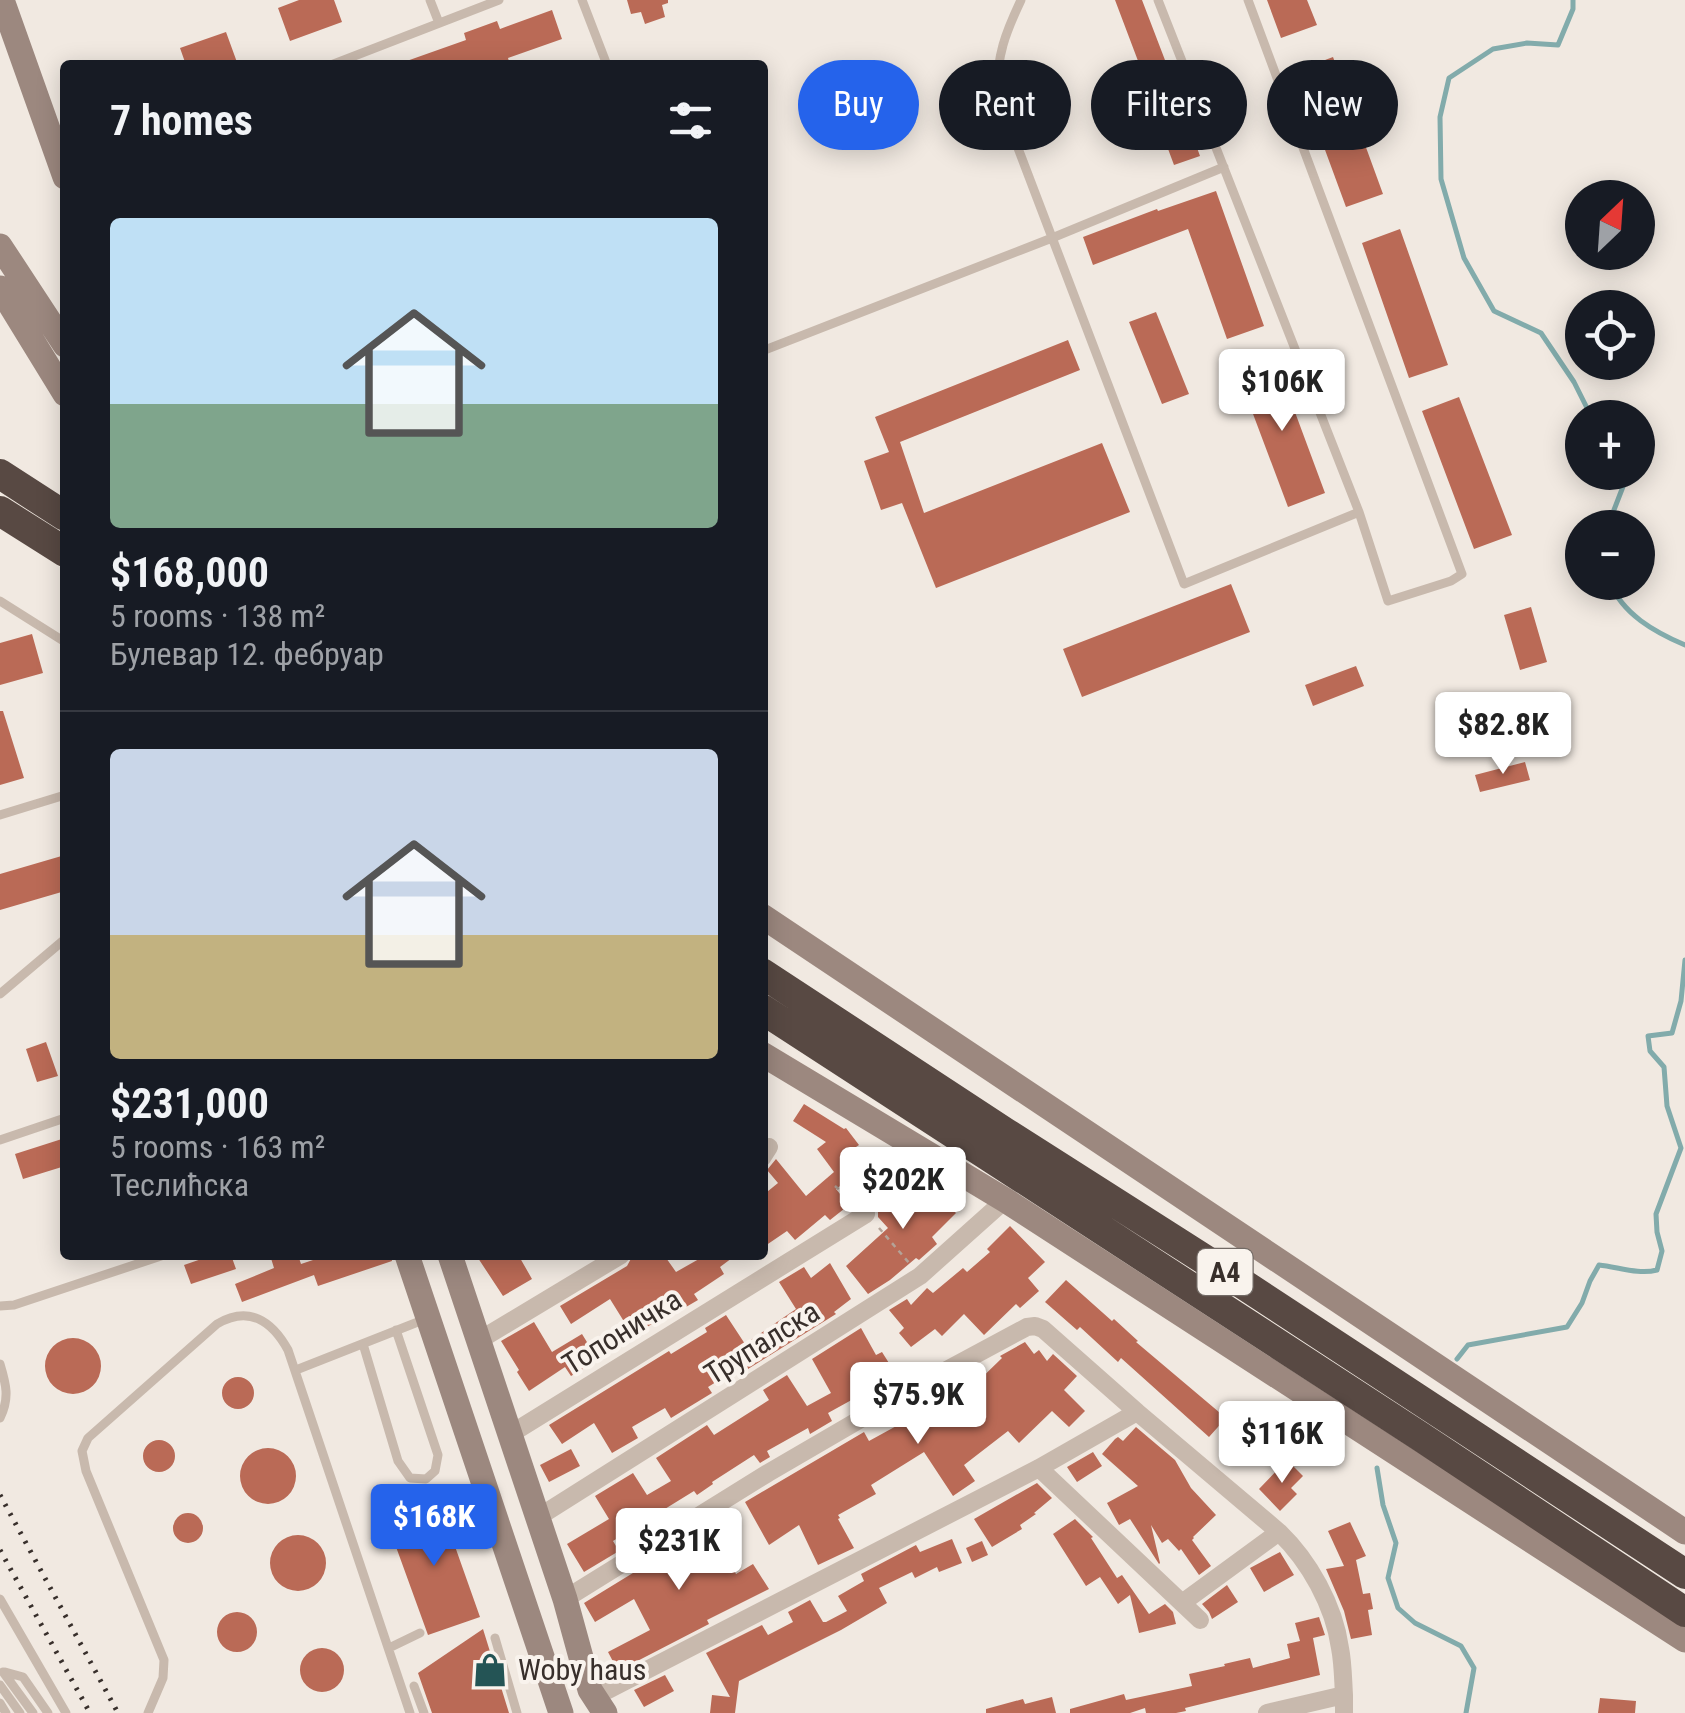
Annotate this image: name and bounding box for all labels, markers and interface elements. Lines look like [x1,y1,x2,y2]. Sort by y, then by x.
chip: Buy [798,60,919,150]
chip: Rent [939,60,1071,150]
chip: Filters [1091,60,1247,150]
chip: New [1267,60,1398,150]
icon: filters [663,93,718,148]
text: 7 homes [110,96,253,145]
north arrow [1565,180,1655,270]
map controls [1565,180,1655,600]
icon: home [324,283,504,463]
button: locate [1565,290,1655,380]
pin: $106K [1212,349,1352,434]
text: $106K [1241,362,1323,400]
button: + [1565,400,1655,490]
button: − [1565,510,1655,600]
text: $168,000 [110,548,269,597]
text: 5 rooms · 138 m² [110,597,325,635]
text: Булевар 12. фебруар [110,635,384,673]
pin: $82.8K [1422,692,1584,777]
text: $82.8K [1457,705,1549,743]
icon: home [324,814,504,994]
text: $231,000 [110,1079,269,1128]
text: 5 rooms · 163 m² [110,1128,325,1166]
pin: $202K [833,1147,973,1232]
text: $202K [862,1160,944,1198]
text: Теслићска [110,1166,249,1204]
road number: A4 [1198,1249,1252,1295]
street label: Топоничка [556,1281,688,1382]
street label: Трупалска [698,1294,826,1392]
pin: $75.9K [837,1362,999,1447]
text: $75.9K [872,1375,964,1413]
pin: $116K [1212,1401,1352,1486]
text: $116K [1241,1414,1323,1452]
pin: $168K [364,1484,504,1569]
text: $168K [393,1497,475,1535]
pin: $231K [609,1508,749,1593]
text: $231K [638,1521,720,1559]
shop icon: Woby haus [471,1651,509,1689]
place label: Woby haus [518,1652,647,1687]

